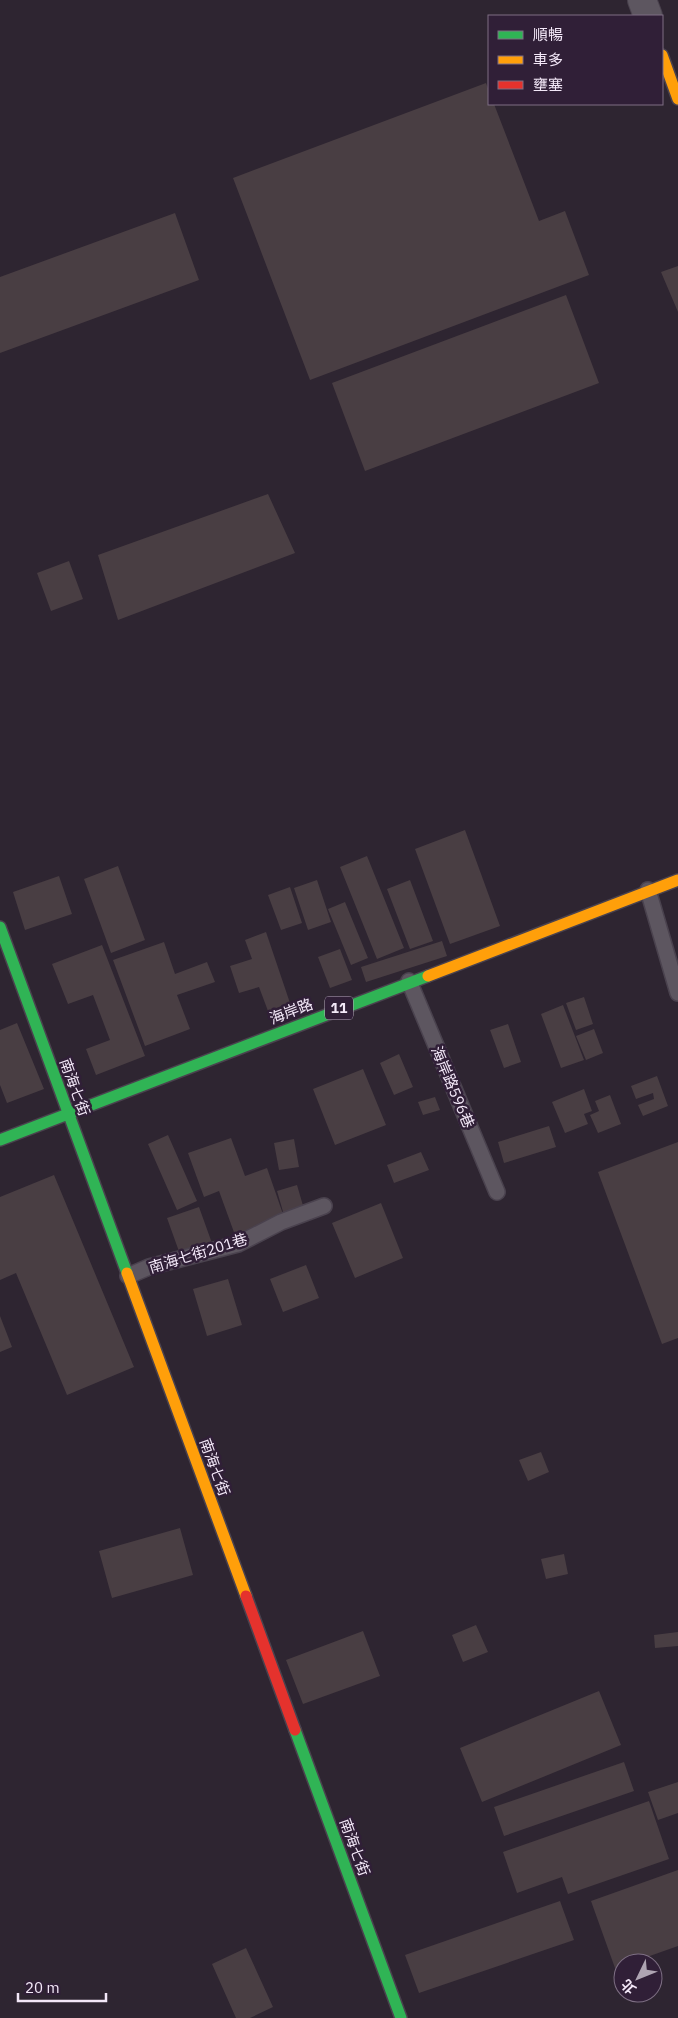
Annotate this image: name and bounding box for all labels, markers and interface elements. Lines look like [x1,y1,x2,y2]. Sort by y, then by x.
legend [488,15,663,105]
text: 順暢 [533,25,563,44]
text: 車多 [533,50,563,69]
text: 壅塞 [533,75,563,94]
street label: 海岸路 [267,994,315,1028]
road number: 11 [325,996,353,1020]
street label: 海岸路596巷 [427,1043,479,1131]
street label: 南海七街 [56,1056,94,1118]
street label: 南海七街201巷 [146,1229,250,1277]
street label: 南海七街 [196,1436,234,1498]
street label: 南海七街 [336,1816,374,1878]
north arrow [613,1953,663,2003]
scale bar [18,1970,105,2002]
text: 北 [617,1976,640,1998]
text: 20 m [25,1978,60,1997]

